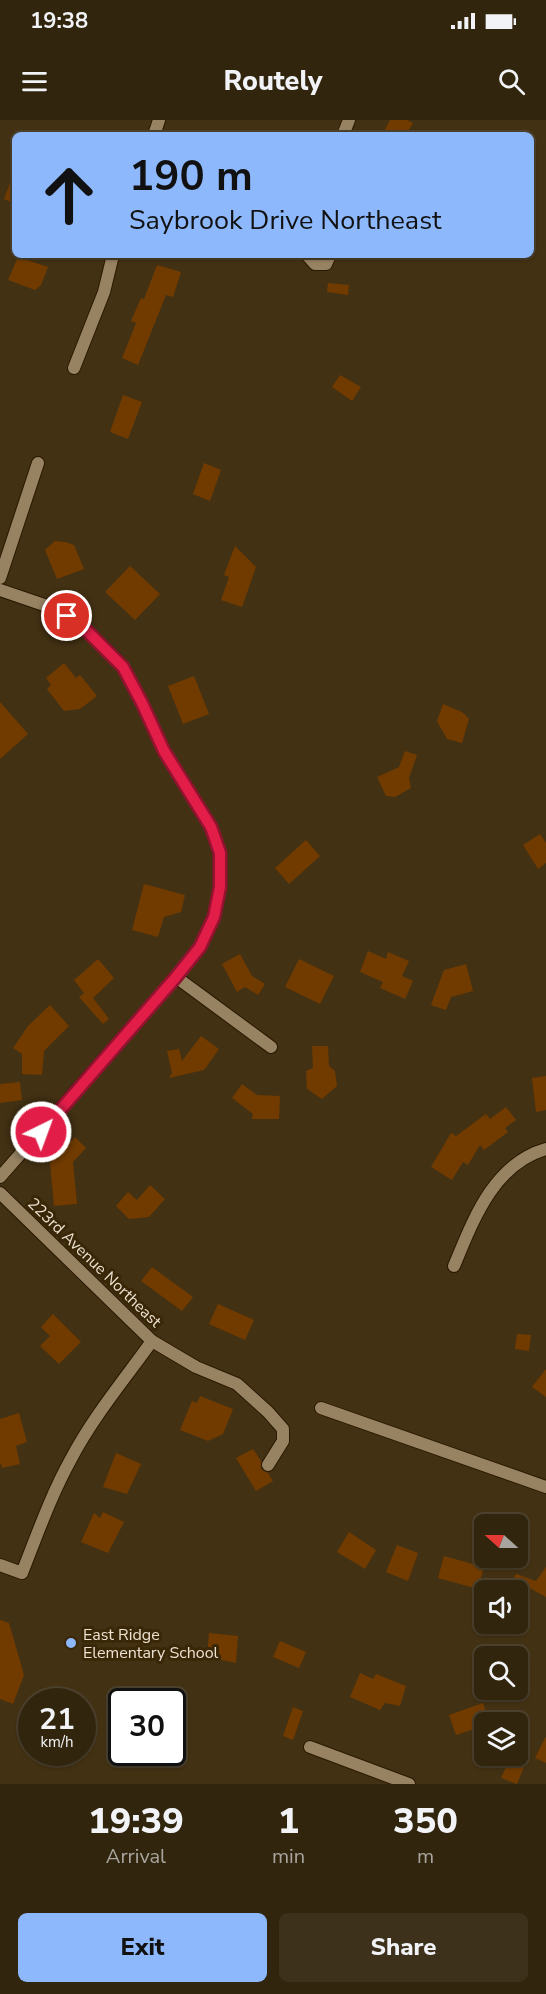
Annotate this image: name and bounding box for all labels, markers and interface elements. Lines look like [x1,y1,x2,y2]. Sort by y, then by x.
text: 19:38 [30,6,88,36]
text: Routely [224,63,322,100]
icon: menu [18,65,51,98]
icon: search [495,65,528,98]
text: 190 m [129,148,253,205]
icon: ahead [30,156,108,234]
text: Saybrook Drive Northeast [129,202,441,239]
pin [41,590,92,641]
icon: arrive [50,599,83,632]
position arrow [9,1100,73,1164]
street label: 223rd Avenue Northeast [23,1193,166,1333]
north arrow [474,1514,528,1568]
map controls [474,1514,528,1766]
button: sound [474,1580,528,1634]
place label: East Ridge Elementary School [83,1624,219,1664]
marker: East Ridge Elementary School [64,1636,78,1650]
button: search [474,1646,528,1700]
speed limit sign: 30 [108,1688,186,1766]
text: 21 [39,1699,75,1740]
button: layers [474,1712,528,1766]
text: km/h [40,1732,74,1752]
text: 19:39 [88,1797,184,1846]
text: 1 [278,1797,299,1846]
text: 350 [393,1797,458,1846]
text: Arrival [106,1843,166,1870]
text: min [272,1843,305,1870]
text: m [417,1843,434,1870]
button: Exit [18,1913,267,1982]
button: Share [279,1913,528,1982]

